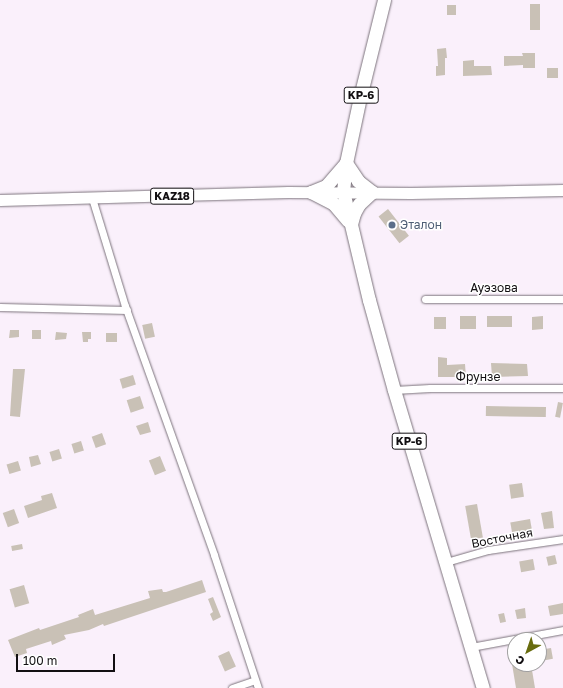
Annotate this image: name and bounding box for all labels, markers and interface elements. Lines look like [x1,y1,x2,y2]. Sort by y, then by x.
road number: KP-6 [343,86,379,104]
road number: KAZ18 [150,187,194,205]
place label: Эталон [400,218,442,232]
marker: Эталон [387,220,397,230]
street label: Ауэзова [470,281,518,295]
street label: Фрунзе [456,370,500,384]
road number: KP-6 [391,432,427,450]
street label: Восточная [470,525,534,551]
north arrow [507,632,547,672]
scale bar [18,646,117,672]
text: 100 m [23,653,57,668]
text: С [512,653,527,668]

